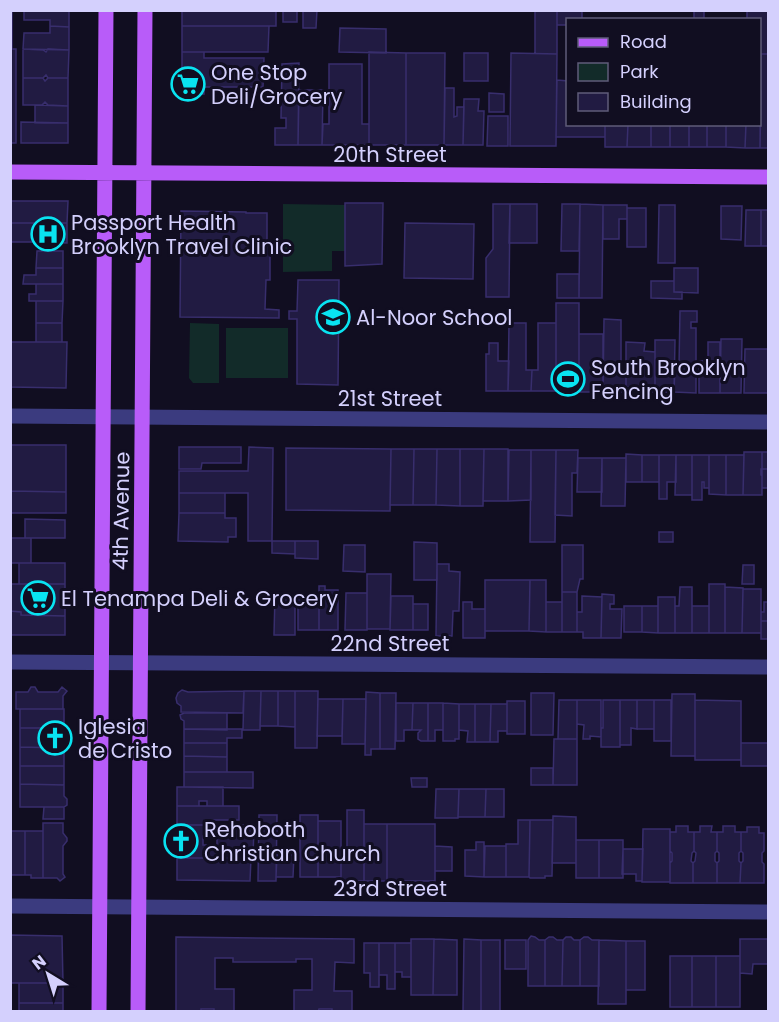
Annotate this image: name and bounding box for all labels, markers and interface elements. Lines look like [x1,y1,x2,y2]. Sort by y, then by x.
legend [566,18,761,126]
text: Road [620,29,667,54]
place label: One Stop Deli/Grocery [211,58,342,111]
text: Park [620,59,659,84]
supermarket icon: One Stop Deli/Grocery [170,66,206,102]
text: Building [620,89,692,114]
street label: 20th Street [333,140,447,169]
place label: Passport Health Brooklyn Travel Clinic [71,208,292,261]
hospital icon: Passport Health Brooklyn Travel Clinic [30,216,66,252]
school or university icon: Al-Noor School [315,299,351,335]
place label: Al-Noor School [356,303,513,332]
place label: South Brooklyn Fencing [591,353,746,406]
sports icon: South Brooklyn Fencing [550,361,586,397]
street label: 21st Street [338,384,442,413]
street label: 4th Avenue [105,451,137,571]
supermarket icon: El Tenampa Deli & Grocery [20,580,56,616]
place label: El Tenampa Deli & Grocery [61,584,338,613]
street label: 22nd Street [331,629,449,658]
place label: Iglesia de Cristo [78,712,172,765]
church icon: Iglesia de Cristo [37,720,73,756]
place label: Rehoboth Christian Church [204,815,381,868]
church icon: Rehoboth Christian Church [163,823,199,859]
street label: 23rd Street [333,874,447,903]
north arrow [18,944,78,1004]
text: N [27,950,51,975]

